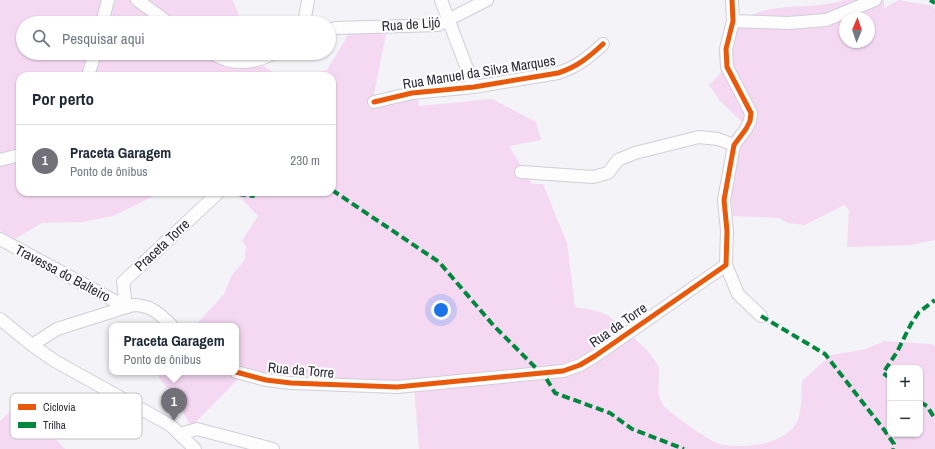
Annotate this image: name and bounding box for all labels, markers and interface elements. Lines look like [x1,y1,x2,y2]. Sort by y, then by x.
north arrow [839,12,875,48]
street label: Rua de Lijó [381,13,441,35]
search box [16,16,336,60]
icon: search [30,27,52,49]
text: Pesquisar aqui [62,28,145,49]
street label: Rua Manuel da Silva Marques [401,51,557,93]
text: Por perto [32,87,94,110]
text: Praceta Garagem [70,142,171,163]
text: 1 [42,152,48,169]
text: 230 m [290,152,320,169]
text: Ponto de ônibus [70,163,148,180]
street label: Praceta Torre [131,215,193,275]
street label: Travessa do Balteiro [12,240,114,306]
street label: Rua da Torre [586,299,650,351]
your location [431,300,451,320]
popup [109,323,239,375]
text: Praceta Garagem [123,330,225,351]
text: Ponto de ônibus [123,351,201,368]
street label: Rua da Torre [267,358,335,382]
map controls [887,365,923,437]
button: + [887,365,923,401]
pin: 1 [161,388,187,421]
legend [10,393,142,439]
text: Ciclovia [43,400,76,414]
button: − [887,401,923,437]
text: Trilha [43,418,66,432]

